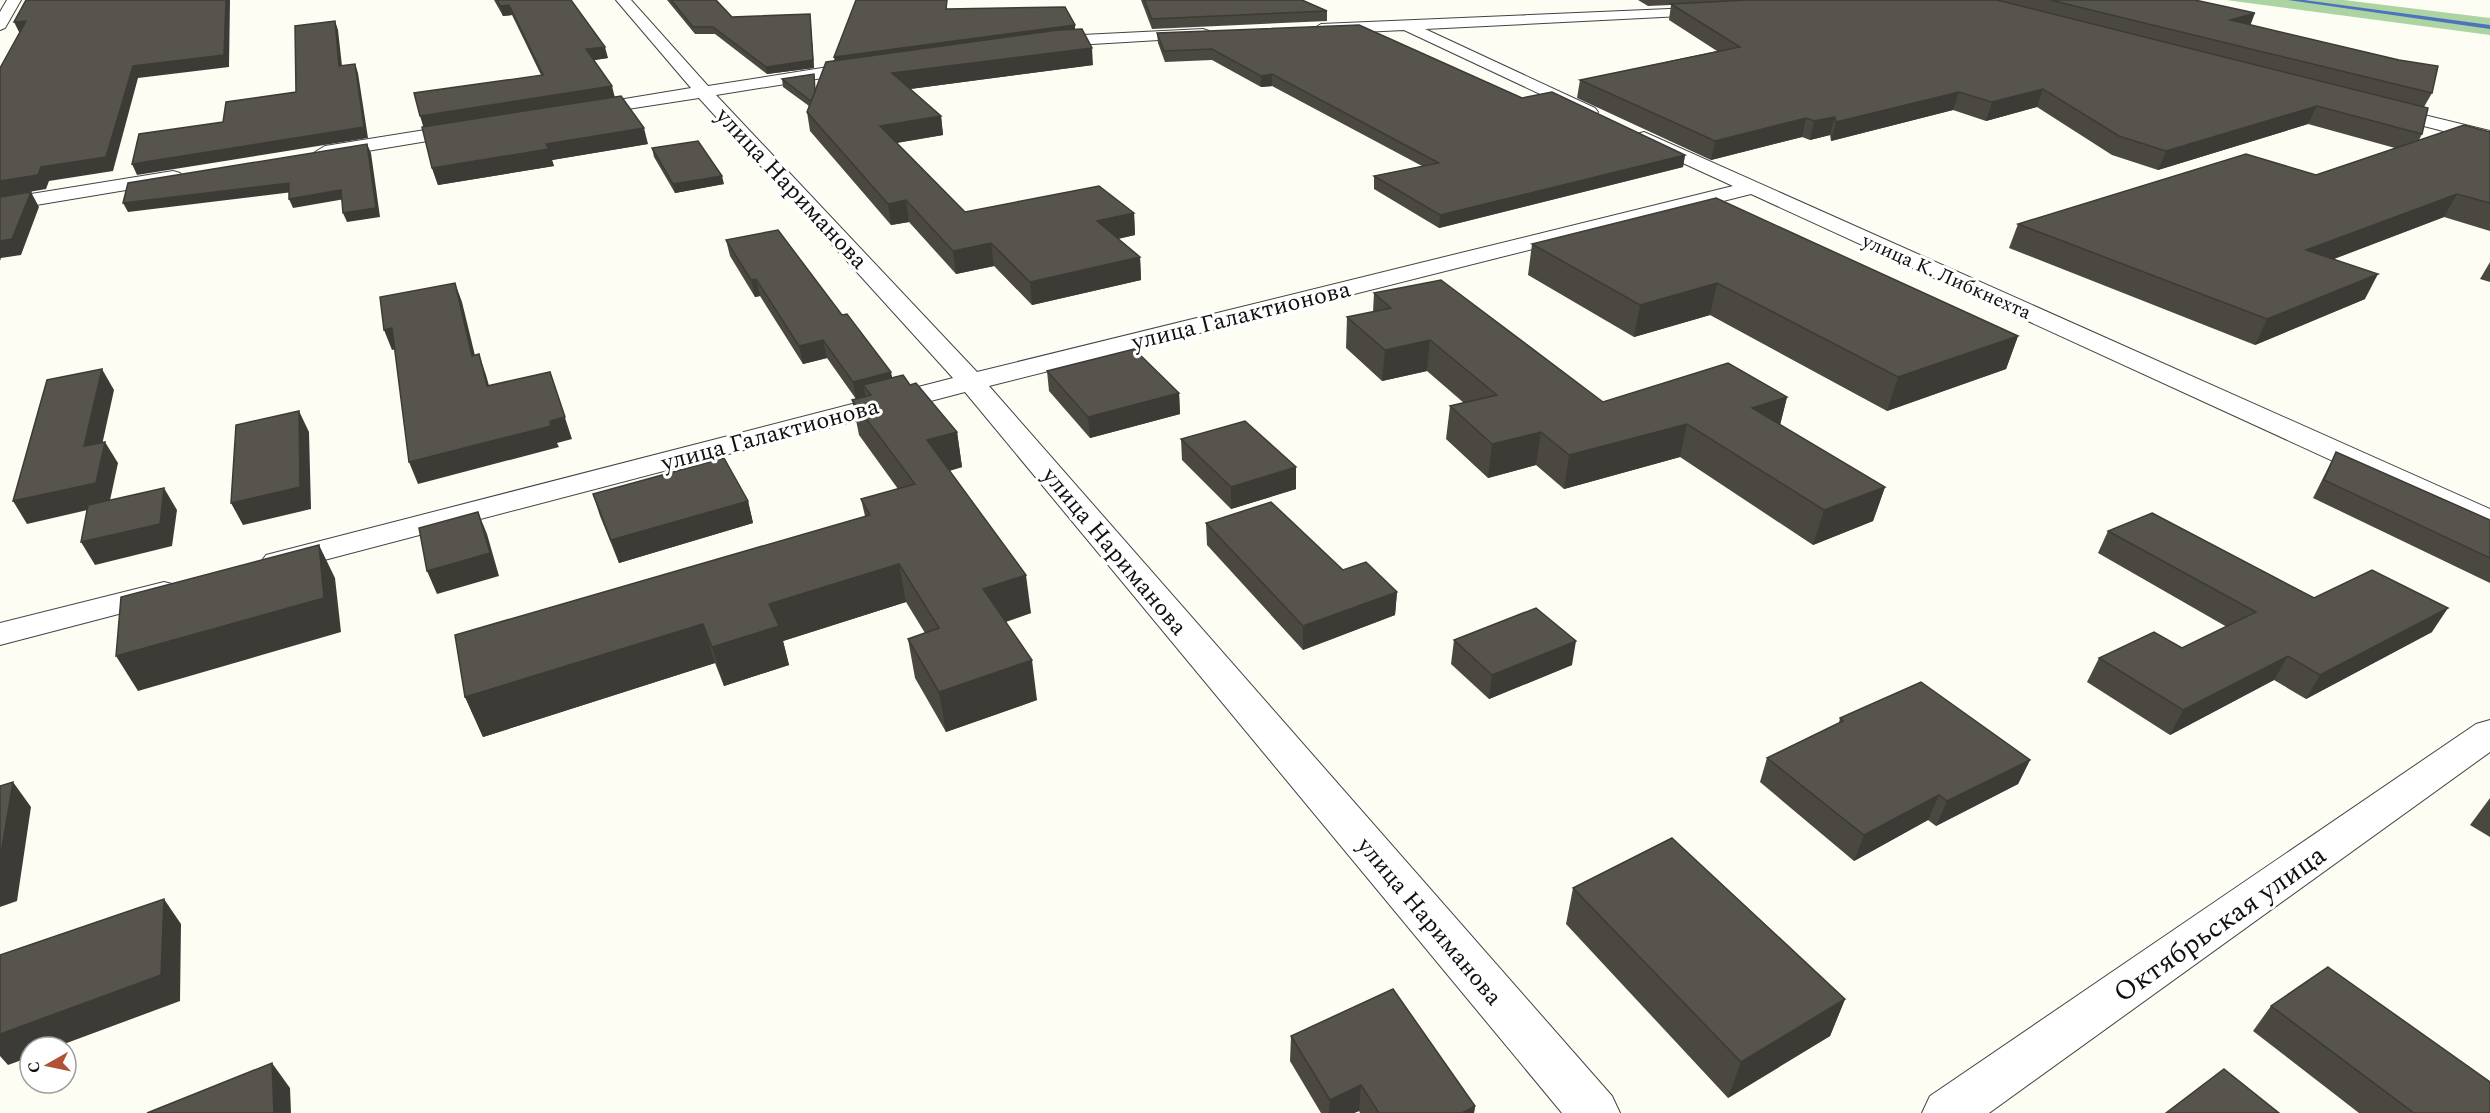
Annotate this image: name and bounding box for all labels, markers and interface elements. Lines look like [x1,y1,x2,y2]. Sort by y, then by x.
street label: улица Нариманова [706,99,876,278]
street label: улица К. Либкнехта [1856,226,2036,328]
street label: улица Галактионова [1127,271,1355,361]
street label: улица Галактионова [656,388,884,482]
street label: улица Нариманова [1032,459,1196,644]
street label: улица Нариманова [1347,829,1511,1014]
street label: Октябрьская улица [2104,834,2336,1014]
north arrow [18,1035,78,1095]
text: С [21,1060,47,1075]

